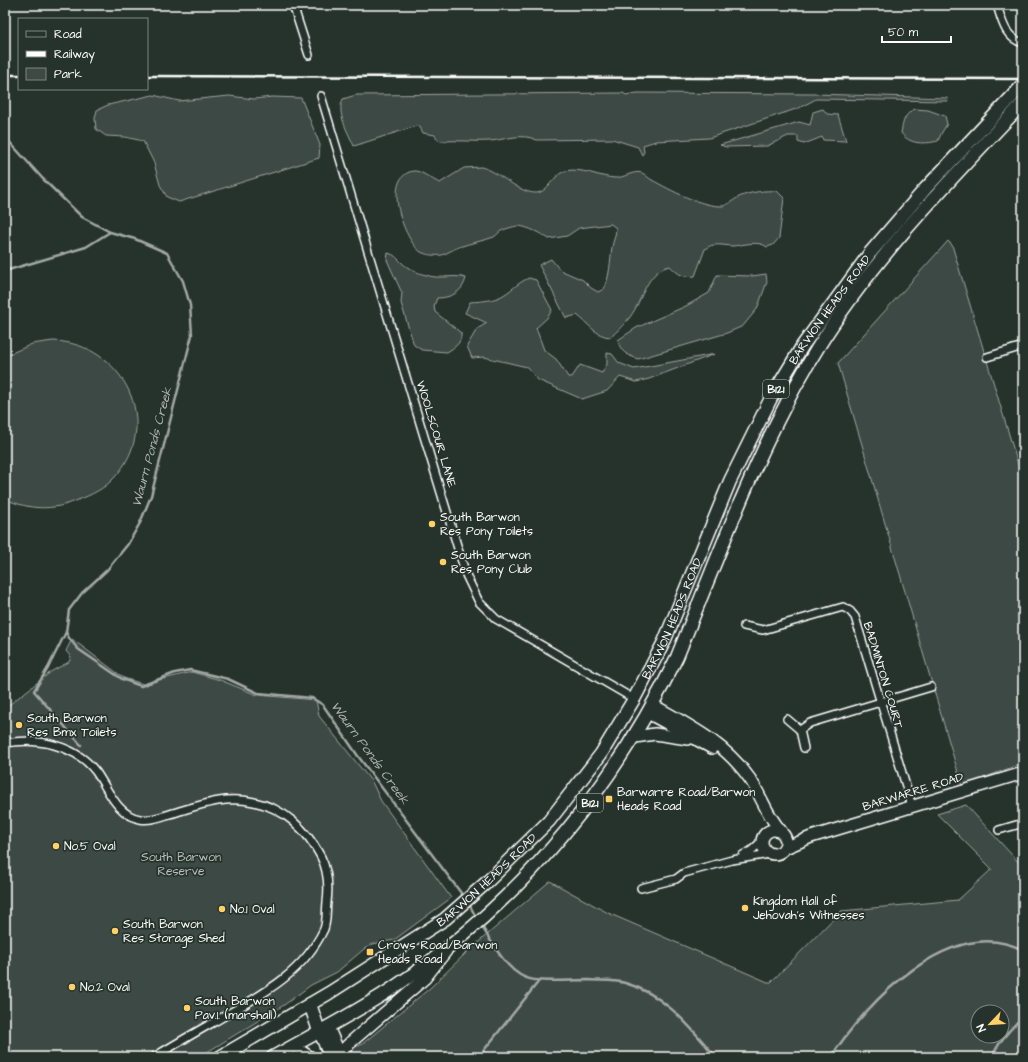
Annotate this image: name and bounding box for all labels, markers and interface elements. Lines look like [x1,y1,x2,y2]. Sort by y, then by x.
legend [18,18,148,90]
scale bar [882,18,951,44]
text: 50 m [888,24,919,41]
text: Road [54,26,82,43]
text: Railway [54,46,95,64]
text: Park [54,66,82,83]
street label: BARWON HEADS ROAD [785,251,875,368]
street label: WOOLSCOUR LANE [412,379,460,489]
road number: B121 [763,380,789,398]
water label: Waurn Ponds Creek [127,384,177,509]
place label: South Barwon Res Pony Toilets [440,509,533,541]
marker: South Barwon Res Pony Toilets [427,519,437,529]
place label: South Barwon Res Pony Club [451,547,532,579]
street label: BARWON HEADS ROAD [637,555,706,682]
marker: South Barwon Res Pony Club [438,557,448,567]
street label: BADMINTON COURT [859,620,907,731]
water label: Waurn Ponds Creek [326,698,414,809]
place label: South Barwon Res Bmx Toilets [27,710,117,741]
marker: South Barwon Res Bmx Toilets [14,720,24,730]
street label: BARWARRE ROAD [860,768,966,815]
place label: Barwarre Road/Barwon Heads Road [617,784,755,815]
road number: B121 [577,794,603,812]
marker: Barwarre Road/Barwon Heads Road [604,794,614,804]
street label: BARWON HEADS ROAD [433,829,541,931]
place label: No.5 Oval [64,838,116,855]
marker: No.5 Oval [51,841,61,851]
park label: South Barwon Reserve [141,849,221,880]
place label: Kingdom Hall of Jehovah's Witnesses [753,893,865,924]
place label: No.1 Oval [230,901,275,918]
marker: Kingdom Hall of Jehovah's Witnesses [740,903,750,913]
marker: No.1 Oval [217,904,227,914]
place label: South Barwon Res Storage Shed [123,916,225,948]
marker: South Barwon Res Storage Shed [110,926,120,936]
place label: Crows Road/Barwon Heads Road [378,937,497,968]
marker: Crows Road/Barwon Heads Road [365,947,375,957]
place label: No.2 Oval [80,979,130,996]
marker: No.2 Oval [67,982,77,992]
place label: South Barwon Pav.1. (marshall) [195,993,276,1024]
marker: South Barwon Pav.1. (marshall) [182,1003,192,1013]
north arrow [970,1004,1010,1044]
text: N [973,1022,990,1034]

